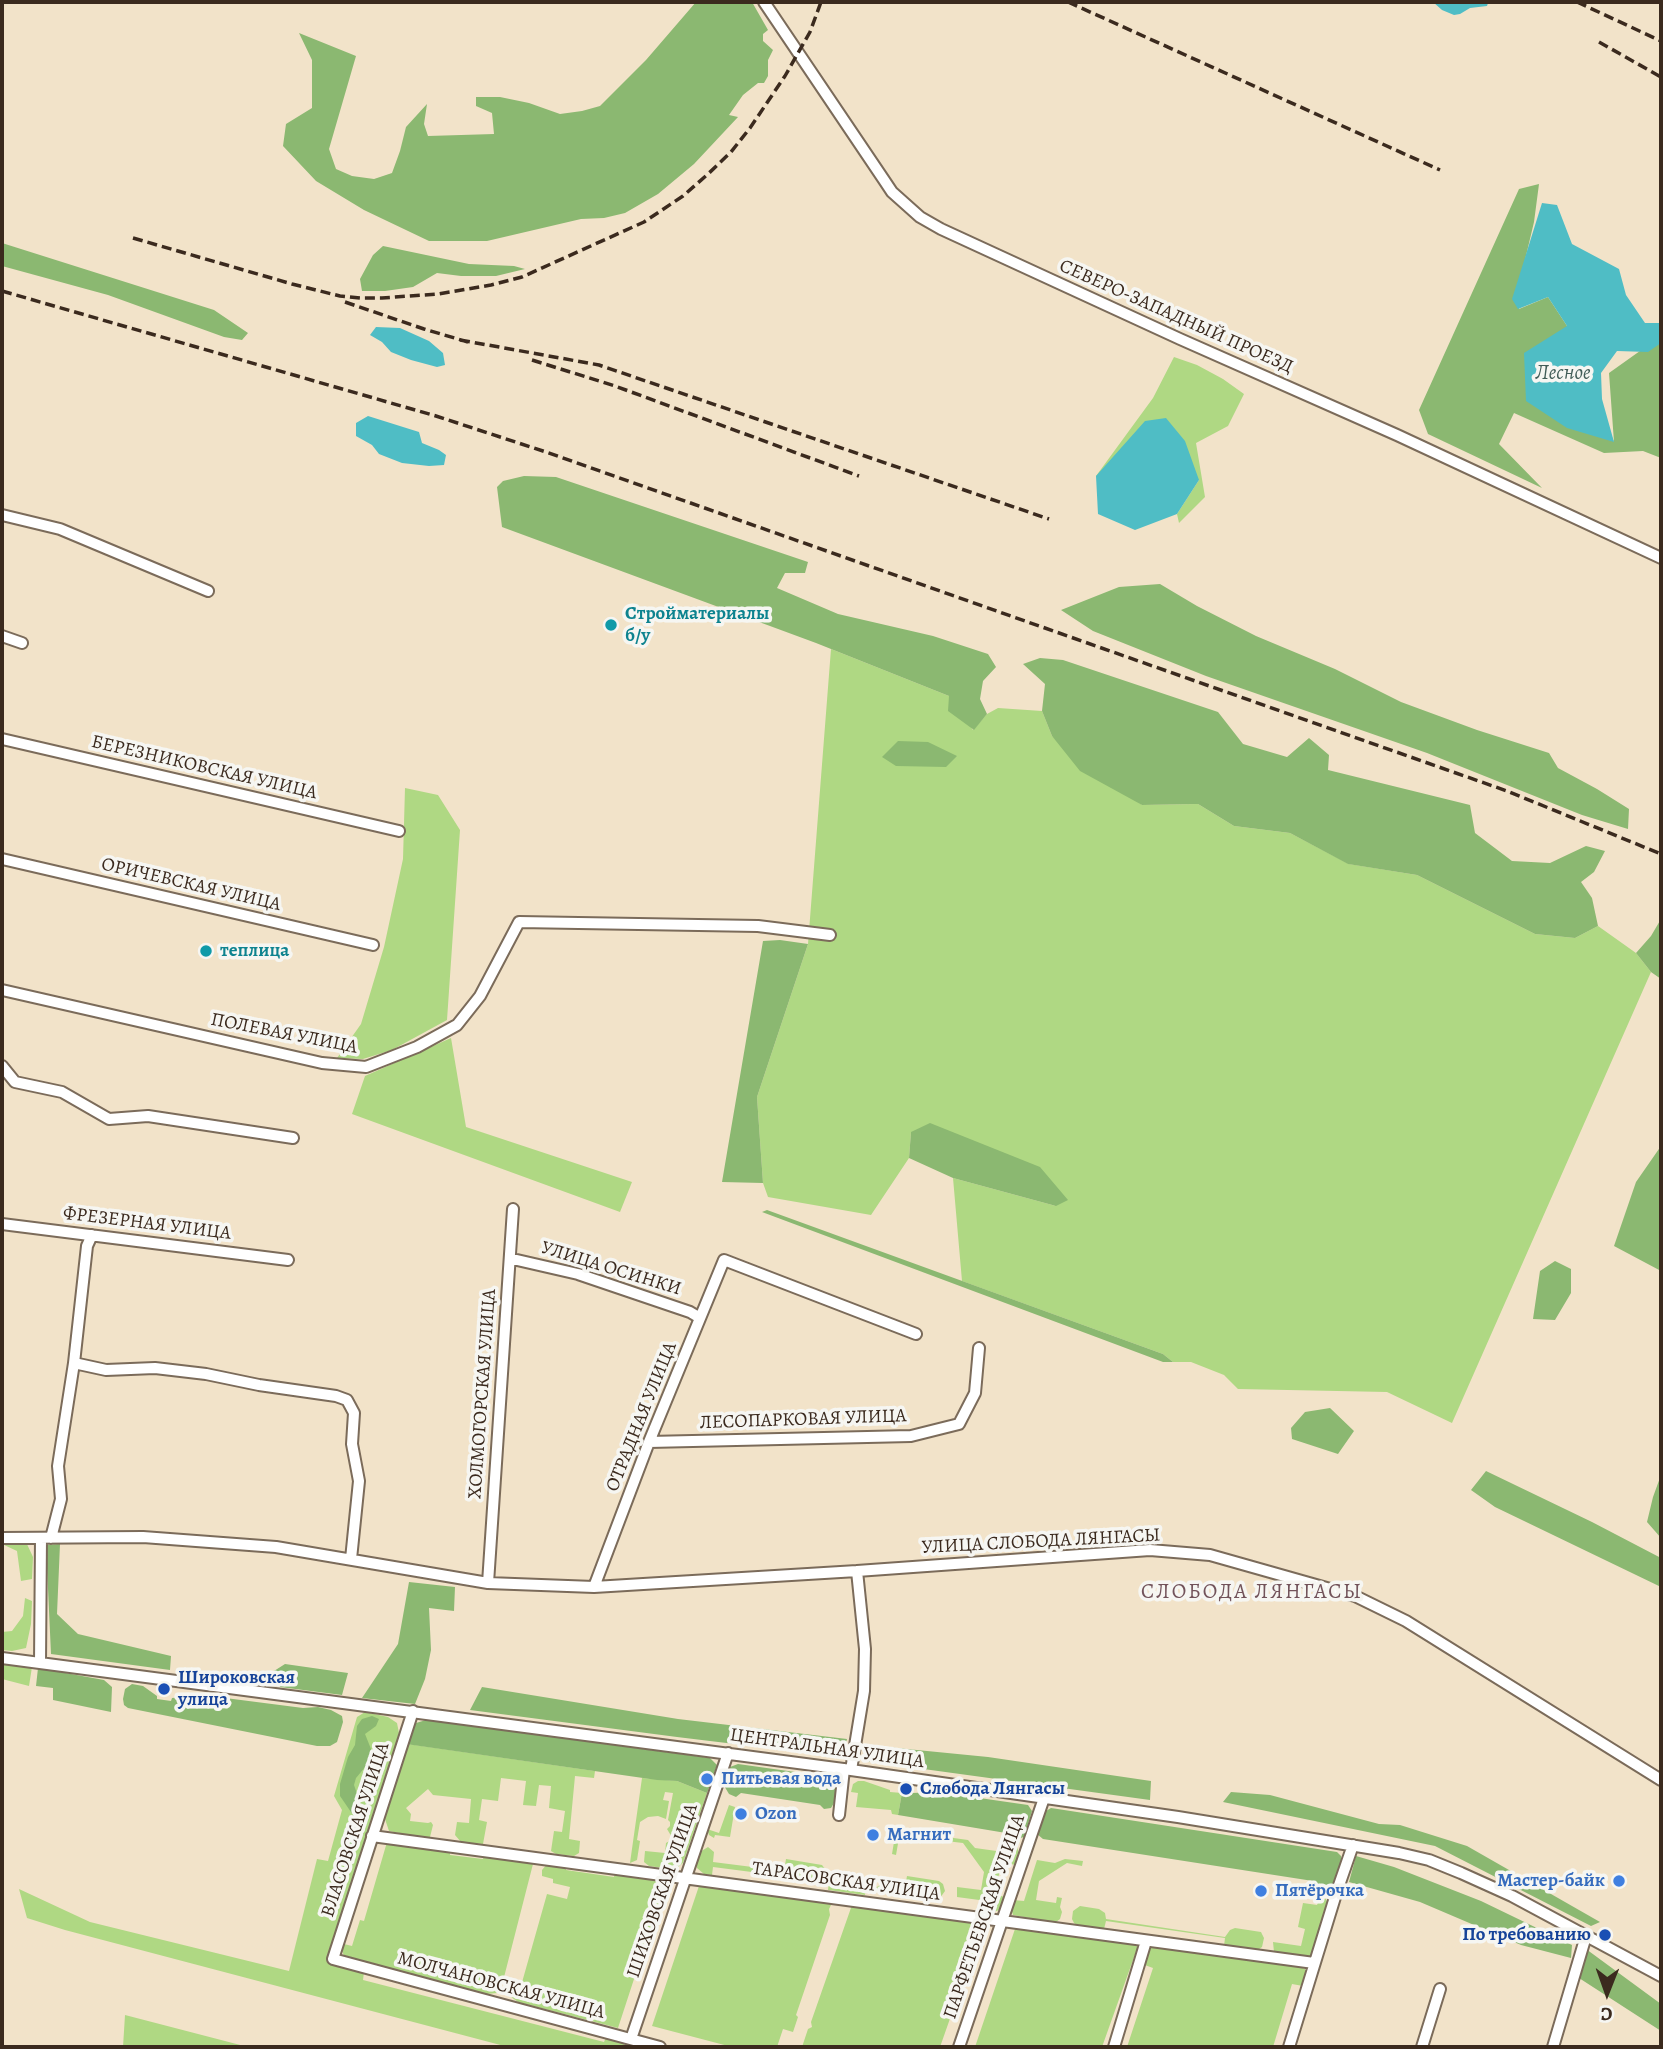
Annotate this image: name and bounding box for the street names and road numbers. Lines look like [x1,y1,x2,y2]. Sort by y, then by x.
street label: СЕВЕРО-ЗАПАДНЫЙ ПРОЕЗД [1056,255,1296,379]
street label: БЕРЕЗНИКОВСКАЯ УЛИЦА [89,731,319,805]
street label: ОРИЧЕВСКАЯ УЛИЦА [99,853,283,917]
street label: ПОЛЕВАЯ УЛИЦА [209,1009,359,1059]
street label: ФРЕЗЕРНАЯ УЛИЦА [62,1202,232,1246]
street label: УЛИЦА ОСИНКИ [538,1237,684,1301]
street label: ХОЛМОГОРСКАЯ УЛИЦА [464,1288,502,1500]
street label: ОТРАДНАЯ УЛИЦА [602,1339,682,1495]
street label: ЛЕСОПАРКОВАЯ УЛИЦА [699,1405,907,1435]
street label: УЛИЦА СЛОБОДА ЛЯНГАСЫ [921,1524,1161,1560]
street label: ЦЕНТРАЛЬНАЯ УЛИЦА [729,1724,925,1774]
street label: ВЛАСОВСКАЯ УЛИЦА [317,1740,395,1920]
street label: ШИХОВСКАЯ УЛИЦА [622,1801,704,1981]
street label: ПАРФЕТЬЕВСКАЯ УЛИЦА [939,1812,1031,2022]
street label: ТАРАСОВСКАЯ УЛИЦА [750,1858,942,1906]
street label: МОЛЧАНОВСКАЯ УЛИЦА [395,1947,607,2025]

